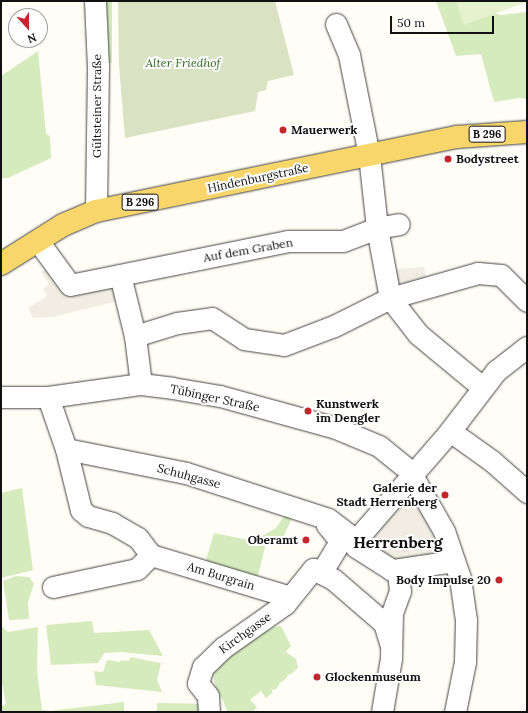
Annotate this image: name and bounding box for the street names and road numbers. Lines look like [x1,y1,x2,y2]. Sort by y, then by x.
street label: Gültsteiner Straße [90,54,104,158]
road number: B 296 [468,125,506,143]
street label: Hindenburgstraße [206,160,310,196]
road number: B 296 [121,193,159,211]
street label: Auf dem Graben [202,235,294,265]
street label: Tübinger Straße [169,381,261,415]
street label: Schuhgasse [156,461,222,491]
street label: Am Burgrain [186,559,256,593]
street label: Kirchgasse [216,609,274,657]

